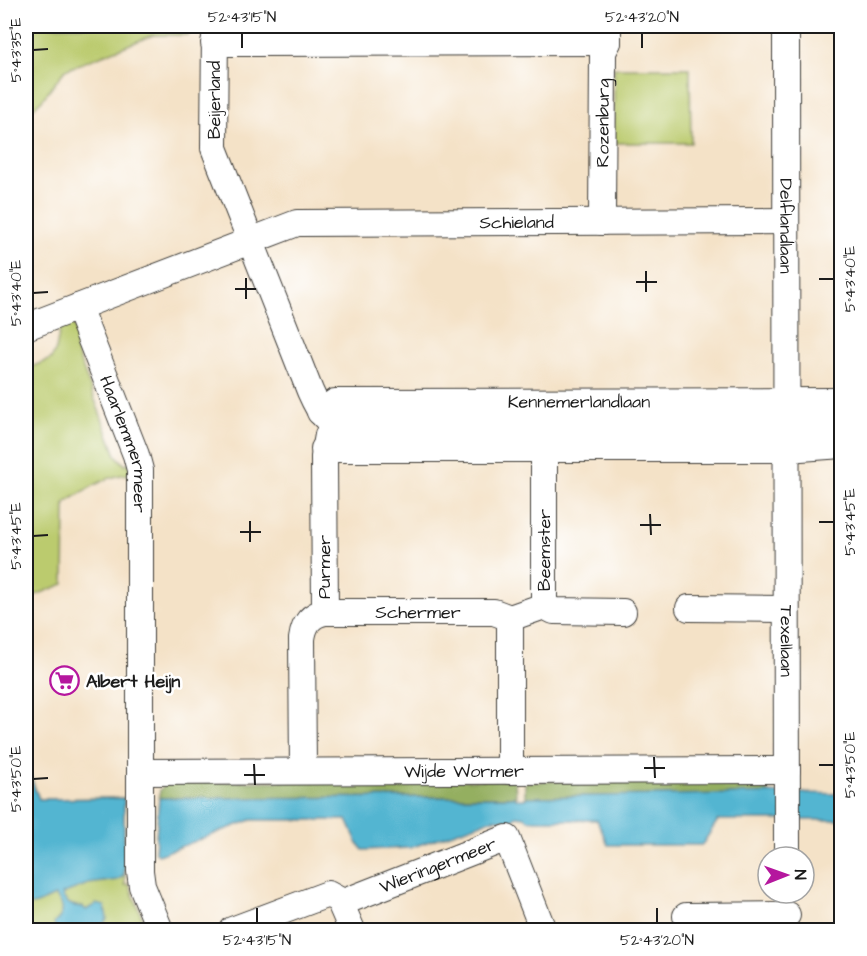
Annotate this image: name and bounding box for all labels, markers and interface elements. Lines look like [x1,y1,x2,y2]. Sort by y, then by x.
text: 52°43'15"N [208,7,276,28]
text: 52°43'20"N [605,7,679,28]
text: 5°43'35"E [6,17,27,82]
street label: Beijerland [202,61,227,139]
street label: Rozenburg [590,78,617,168]
street label: Delflandlaan [773,178,798,274]
street label: Schieland [479,210,554,235]
text: 5°43'40"E [840,246,861,312]
text: 5°43'40"E [6,260,27,326]
street label: Haarlemmermeer [93,372,152,513]
street label: Kennemerlandlaan [508,389,650,415]
text: 5°43'45"E [840,488,861,556]
text: 5°43'45"E [6,502,27,570]
street label: Beemster [532,509,557,591]
street label: Purmer [312,535,337,599]
street label: Schermer [375,600,461,625]
street label: Texellaan [774,605,799,677]
supermarket icon: Albert Heijn [49,665,81,697]
place label: Albert Heijn [86,669,180,694]
text: 5°43'50"E [840,732,861,798]
text: 5°43'50"E [6,746,27,812]
street label: Wijde Wormer [404,759,524,784]
street label: Wieringermeer [376,831,500,900]
north arrow [756,845,816,905]
text: N [789,870,811,880]
text: 52°43'15"N [223,930,291,951]
text: 52°43'20"N [620,930,694,951]

